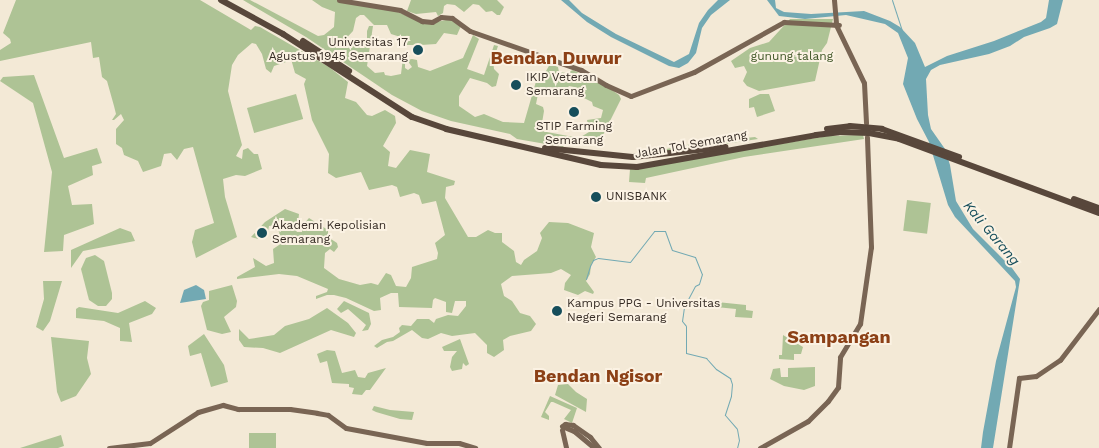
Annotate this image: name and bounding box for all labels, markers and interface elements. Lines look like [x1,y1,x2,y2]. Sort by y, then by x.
place label: Universitas 17 Agustus 1945 Semarang [268,36,408,64]
marker: Universitas 17 Agustus 1945 Semarang [412,44,424,56]
district label: Bendan Duwur [490,47,622,69]
park label: gunung talang [751,50,833,64]
place label: IKIP Veteran Semarang [526,71,597,99]
marker: IKIP Veteran Semarang [510,79,522,91]
marker: STIP Farming Semarang [568,106,580,118]
place label: STIP Farming Semarang [536,120,612,148]
street label: Jalan Tol Semarang [633,128,749,162]
place label: UNISBANK [606,190,667,204]
marker: UNISBANK [590,191,602,203]
water label: Kali Garang [960,197,1024,269]
place label: Akademi Kepolisian Semarang [272,219,386,247]
marker: Akademi Kepolisian Semarang [256,227,268,239]
place label: Kampus PPG - Universitas Negeri Semarang [567,297,720,325]
marker: Kampus PPG - Universitas Negeri Semarang [551,305,563,317]
district label: Sampangan [787,326,891,348]
district label: Bendan Ngisor [534,365,662,387]

